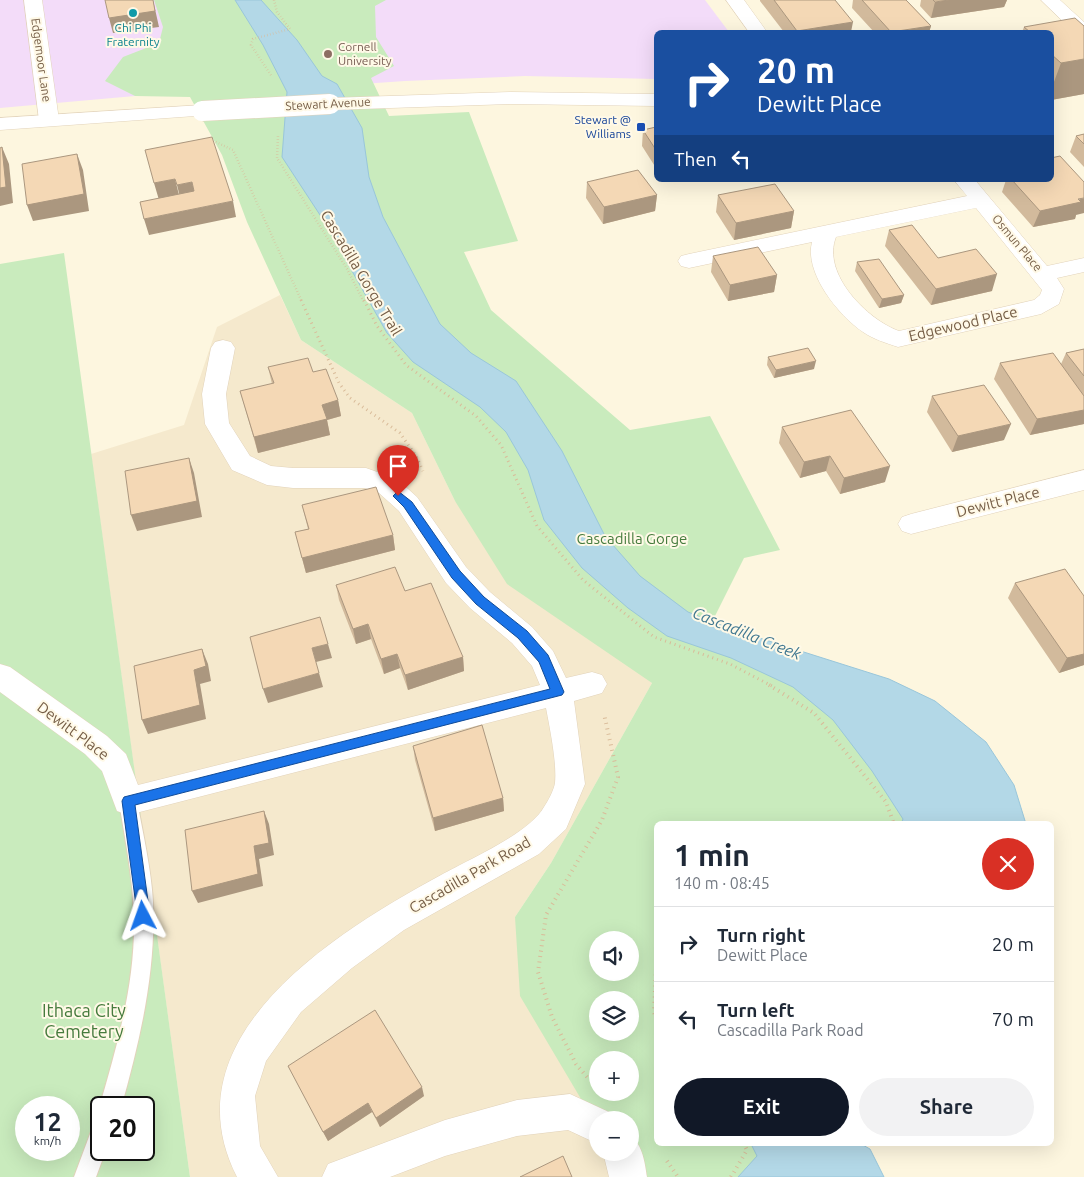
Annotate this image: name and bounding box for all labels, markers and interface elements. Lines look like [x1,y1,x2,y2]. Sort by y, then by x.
marker: Chi Phi Fraternity [127,7,139,19]
street label: Edgemoor Lane [29,17,54,103]
place label: Chi Phi Fraternity [107,21,160,48]
place label: Cornell University [338,40,392,67]
marker: Cornell University [322,48,334,60]
icon: right [674,50,739,115]
text: 20 m [757,50,835,90]
text: Dewitt Place [757,91,882,116]
street label: Stewart Avenue [285,95,371,112]
place label: Stewart @ Williams [575,113,631,140]
marker: Stewart @ Williams [635,121,647,133]
icon: left [727,145,755,173]
text: Then [674,148,717,170]
street label: Cascadilla Gorge Trail [317,207,406,338]
street label: Osmun Place [990,212,1045,274]
street label: Edgewood Place [907,303,1019,344]
pin [377,445,419,496]
icon: arrive [384,452,412,480]
street label: Dewitt Place [954,483,1041,520]
park label: Cascadilla Gorge [577,530,687,547]
water label: Cascadilla Creek [690,603,805,663]
street label: Dewitt Place [34,698,112,763]
street label: Cascadilla Park Road [406,833,533,916]
text: 1 min [674,838,750,872]
button: close [982,838,1034,890]
text: 140 m · 08:45 [674,874,770,892]
position arrow [116,889,168,941]
text: Turn right [717,924,805,946]
icon: right [674,930,702,958]
map controls [589,931,639,1161]
button: sound [589,931,639,981]
text: 20 m [992,933,1034,955]
text: Dewitt Place [717,946,808,964]
button: layers [589,991,639,1041]
text: Turn left [717,999,795,1021]
park label: Ithaca City Cemetery [42,1000,126,1041]
icon: left [674,1005,702,1033]
text: 70 m [992,1008,1034,1030]
text: Cascadilla Park Road [717,1021,864,1039]
button: + [589,1051,639,1101]
button: Exit [674,1078,849,1136]
button: Share [859,1078,1034,1136]
speed limit sign: 20 [90,1096,155,1161]
text: 12 [33,1108,62,1136]
button: − [589,1111,639,1161]
text: km/h [34,1134,61,1147]

